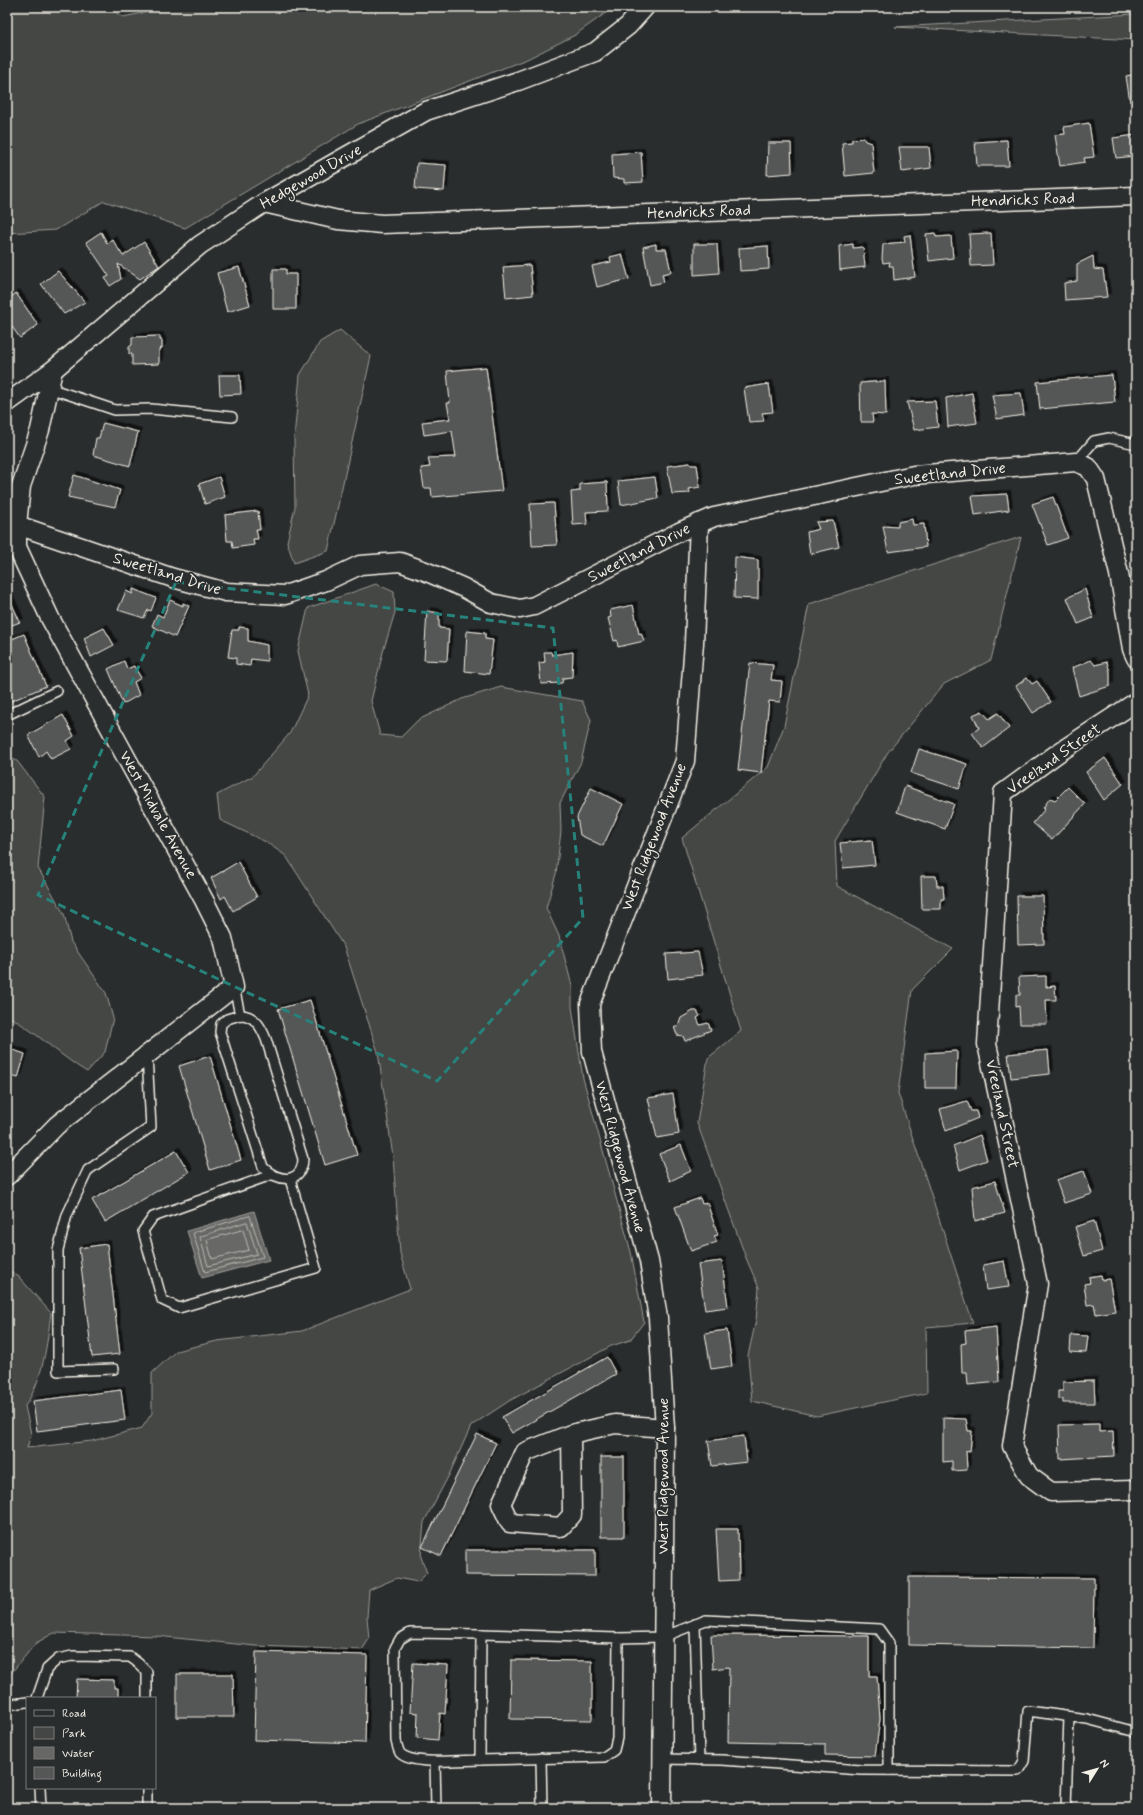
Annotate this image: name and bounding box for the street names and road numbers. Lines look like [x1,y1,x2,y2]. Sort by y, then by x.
street label: Hedgewood Drive [256,139,366,215]
street label: Hendricks Road [971,188,1075,212]
street label: Hendricks Road [647,200,751,224]
street label: Sweetland Drive [893,458,1007,490]
street label: Sweetland Drive [584,518,694,588]
street label: Sweetland Drive [110,548,224,600]
street label: Vreeland Street [1003,718,1106,799]
street label: West Midvale Avenue [114,747,202,883]
street label: West Ridgewood Avenue [616,760,693,914]
street label: Vreeland Street [980,1058,1024,1171]
street label: West Ridgewood Avenue [589,1079,650,1236]
street label: West Ridgewood Avenue [653,1398,675,1554]

